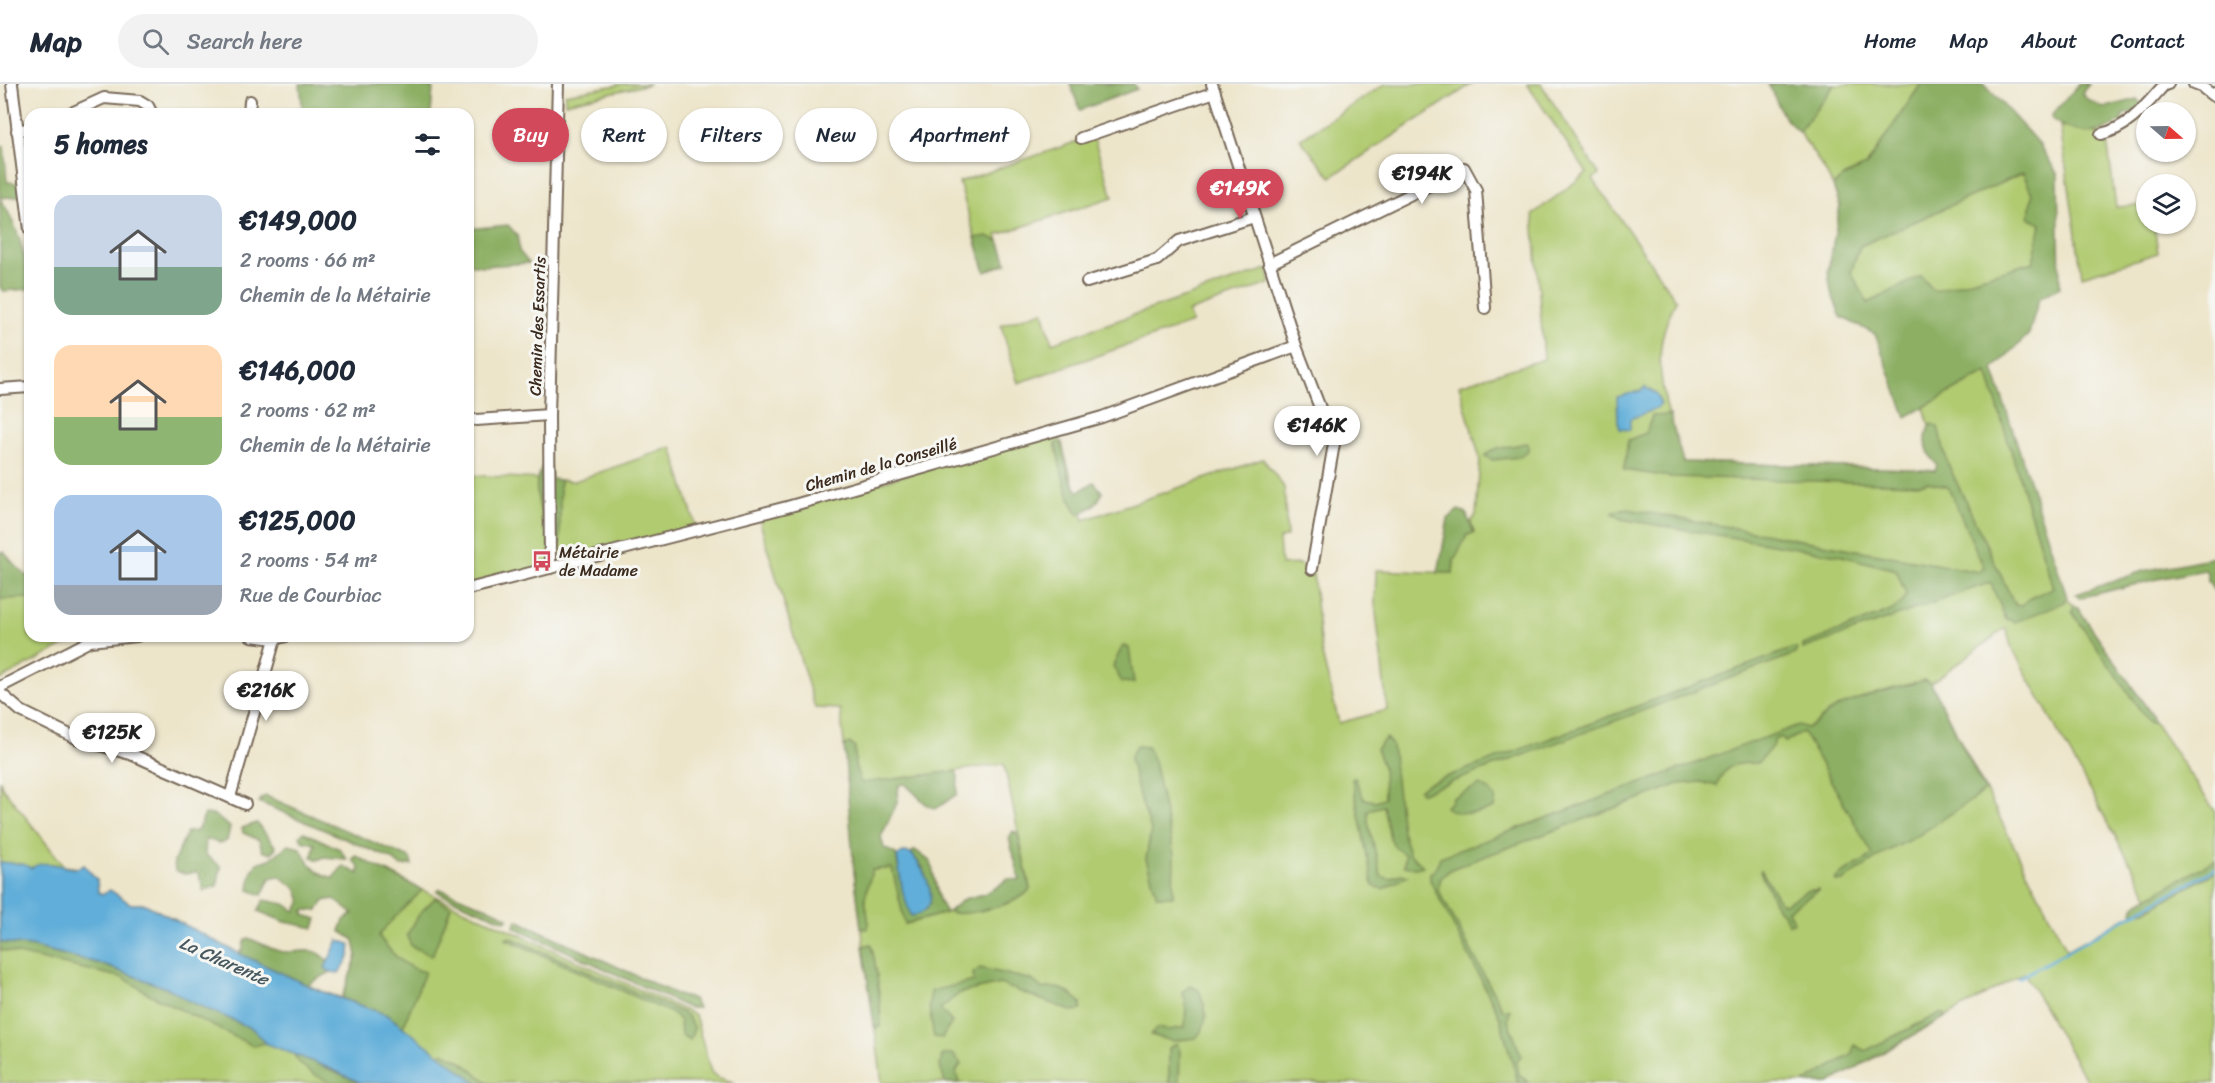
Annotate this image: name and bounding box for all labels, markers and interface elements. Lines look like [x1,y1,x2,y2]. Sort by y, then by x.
search box [118,14,538,68]
text: Map [30,17,82,66]
text: Search here [187,22,303,61]
text: Home [1864,22,1916,60]
text: Map [1949,22,1988,60]
text: About [2021,22,2078,60]
text: Contact [2111,22,2185,60]
icon: search [139,25,172,58]
north arrow [2136,102,2196,162]
map controls [2136,102,2196,234]
chip: Buy [492,108,569,162]
chip: Rent [581,108,667,162]
chip: Filters [679,108,783,162]
chip: New [795,108,877,162]
chip: Apartment [889,108,1030,162]
text: 5 homes [54,121,147,167]
icon: filters [411,128,444,161]
pin: €194K [1380,154,1464,205]
text: €194K [1393,156,1451,191]
pin: €149K [1198,169,1282,220]
text: €149K [1211,171,1269,206]
button: layers [2136,174,2196,234]
text: €149,000 [240,197,357,243]
icon: home [102,219,174,291]
text: 2 rooms · 66 m² [240,243,376,278]
street label: Chemin des Essartis [521,255,554,396]
text: Chemin de la Métairie [240,278,431,313]
text: €146,000 [240,347,356,393]
icon: home [102,369,174,441]
text: 2 rooms · 62 m² [240,393,376,428]
pin: €146K [1275,406,1359,457]
text: €146K [1288,408,1346,443]
text: Chemin de la Métairie [240,428,431,463]
street label: Chemin de la Conseillé [802,429,961,500]
text: €125,000 [240,497,356,543]
icon: home [102,519,174,591]
place label: Métairie de Madame [559,538,638,585]
text: 2 rooms · 54 m² [240,543,378,578]
bus stop icon: Métairie de Madame [530,549,554,573]
text: Rue de Courbiac [240,578,382,613]
pin: €216K [224,671,308,722]
text: €216K [238,673,294,708]
pin: €125K [70,713,154,764]
text: €125K [83,715,141,750]
water label: La Charente [174,927,275,996]

